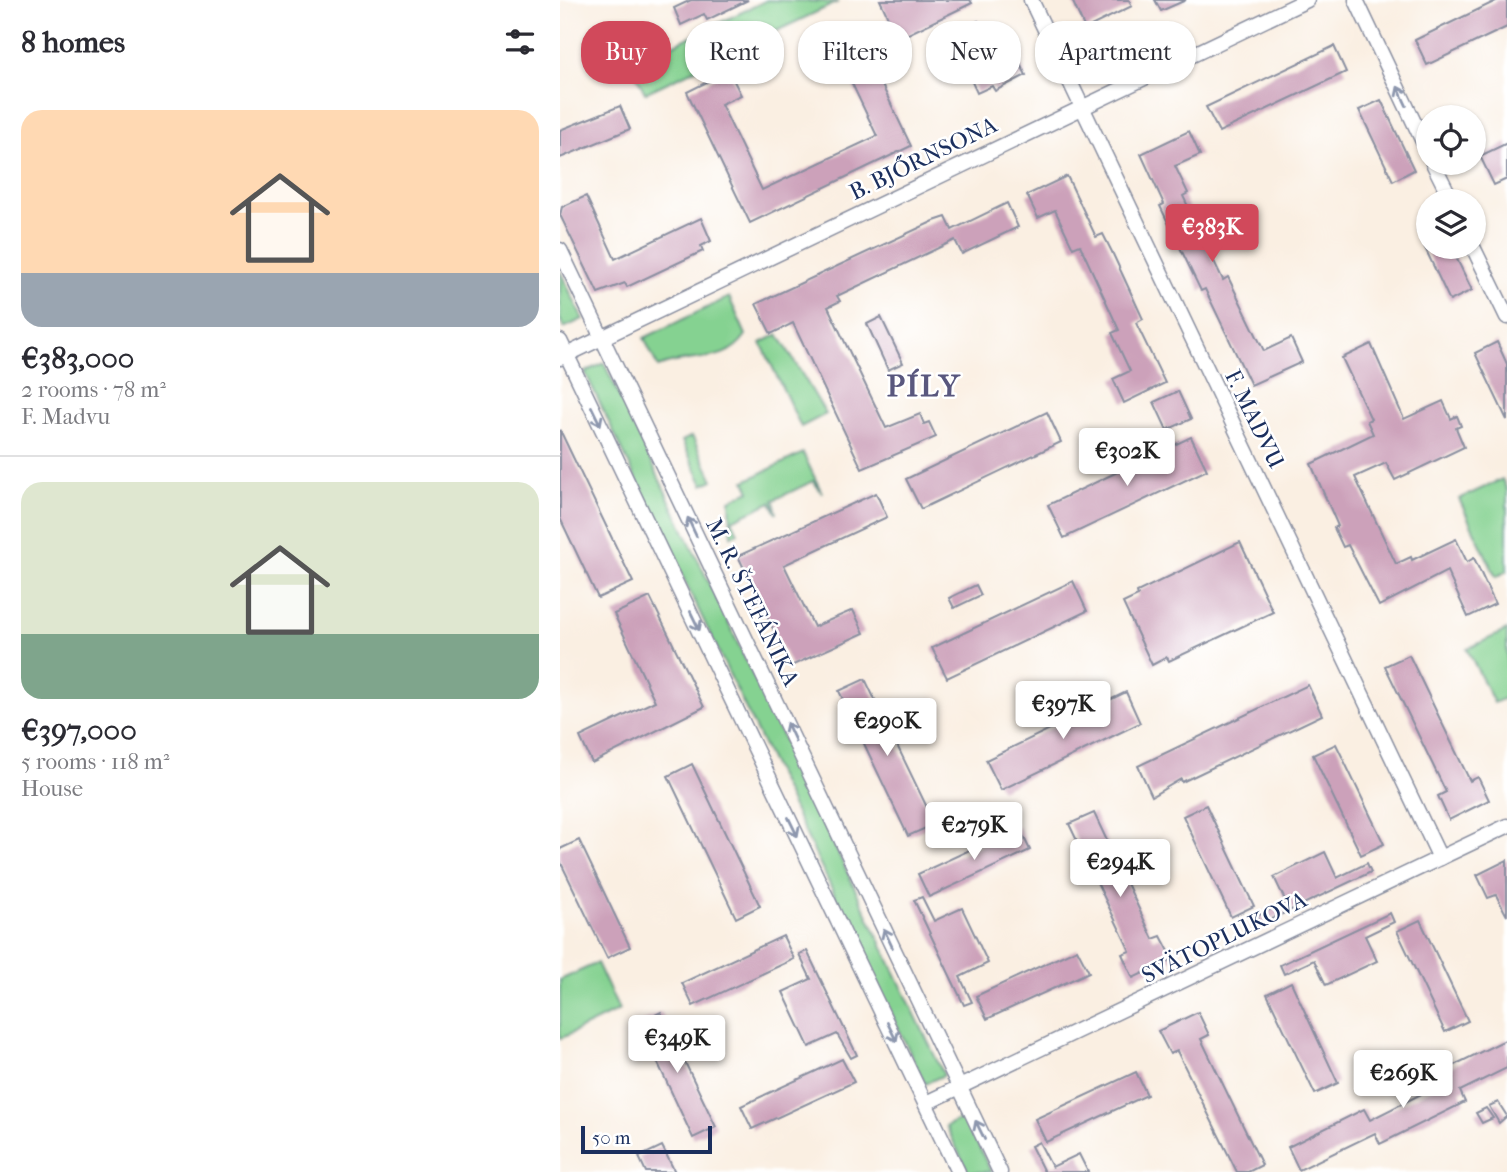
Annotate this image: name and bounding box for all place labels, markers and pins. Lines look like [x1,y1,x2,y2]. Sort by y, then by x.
pin: €383K [1163,204,1261,264]
pin: €302K [1078,428,1176,488]
pin: €397K [1014,682,1112,741]
pin: €290K [838,698,936,758]
pin: €279K [925,802,1023,862]
pin: €294K [1071,839,1169,899]
pin: €349K [628,1016,726,1075]
pin: €269K [1354,1050,1452,1110]

